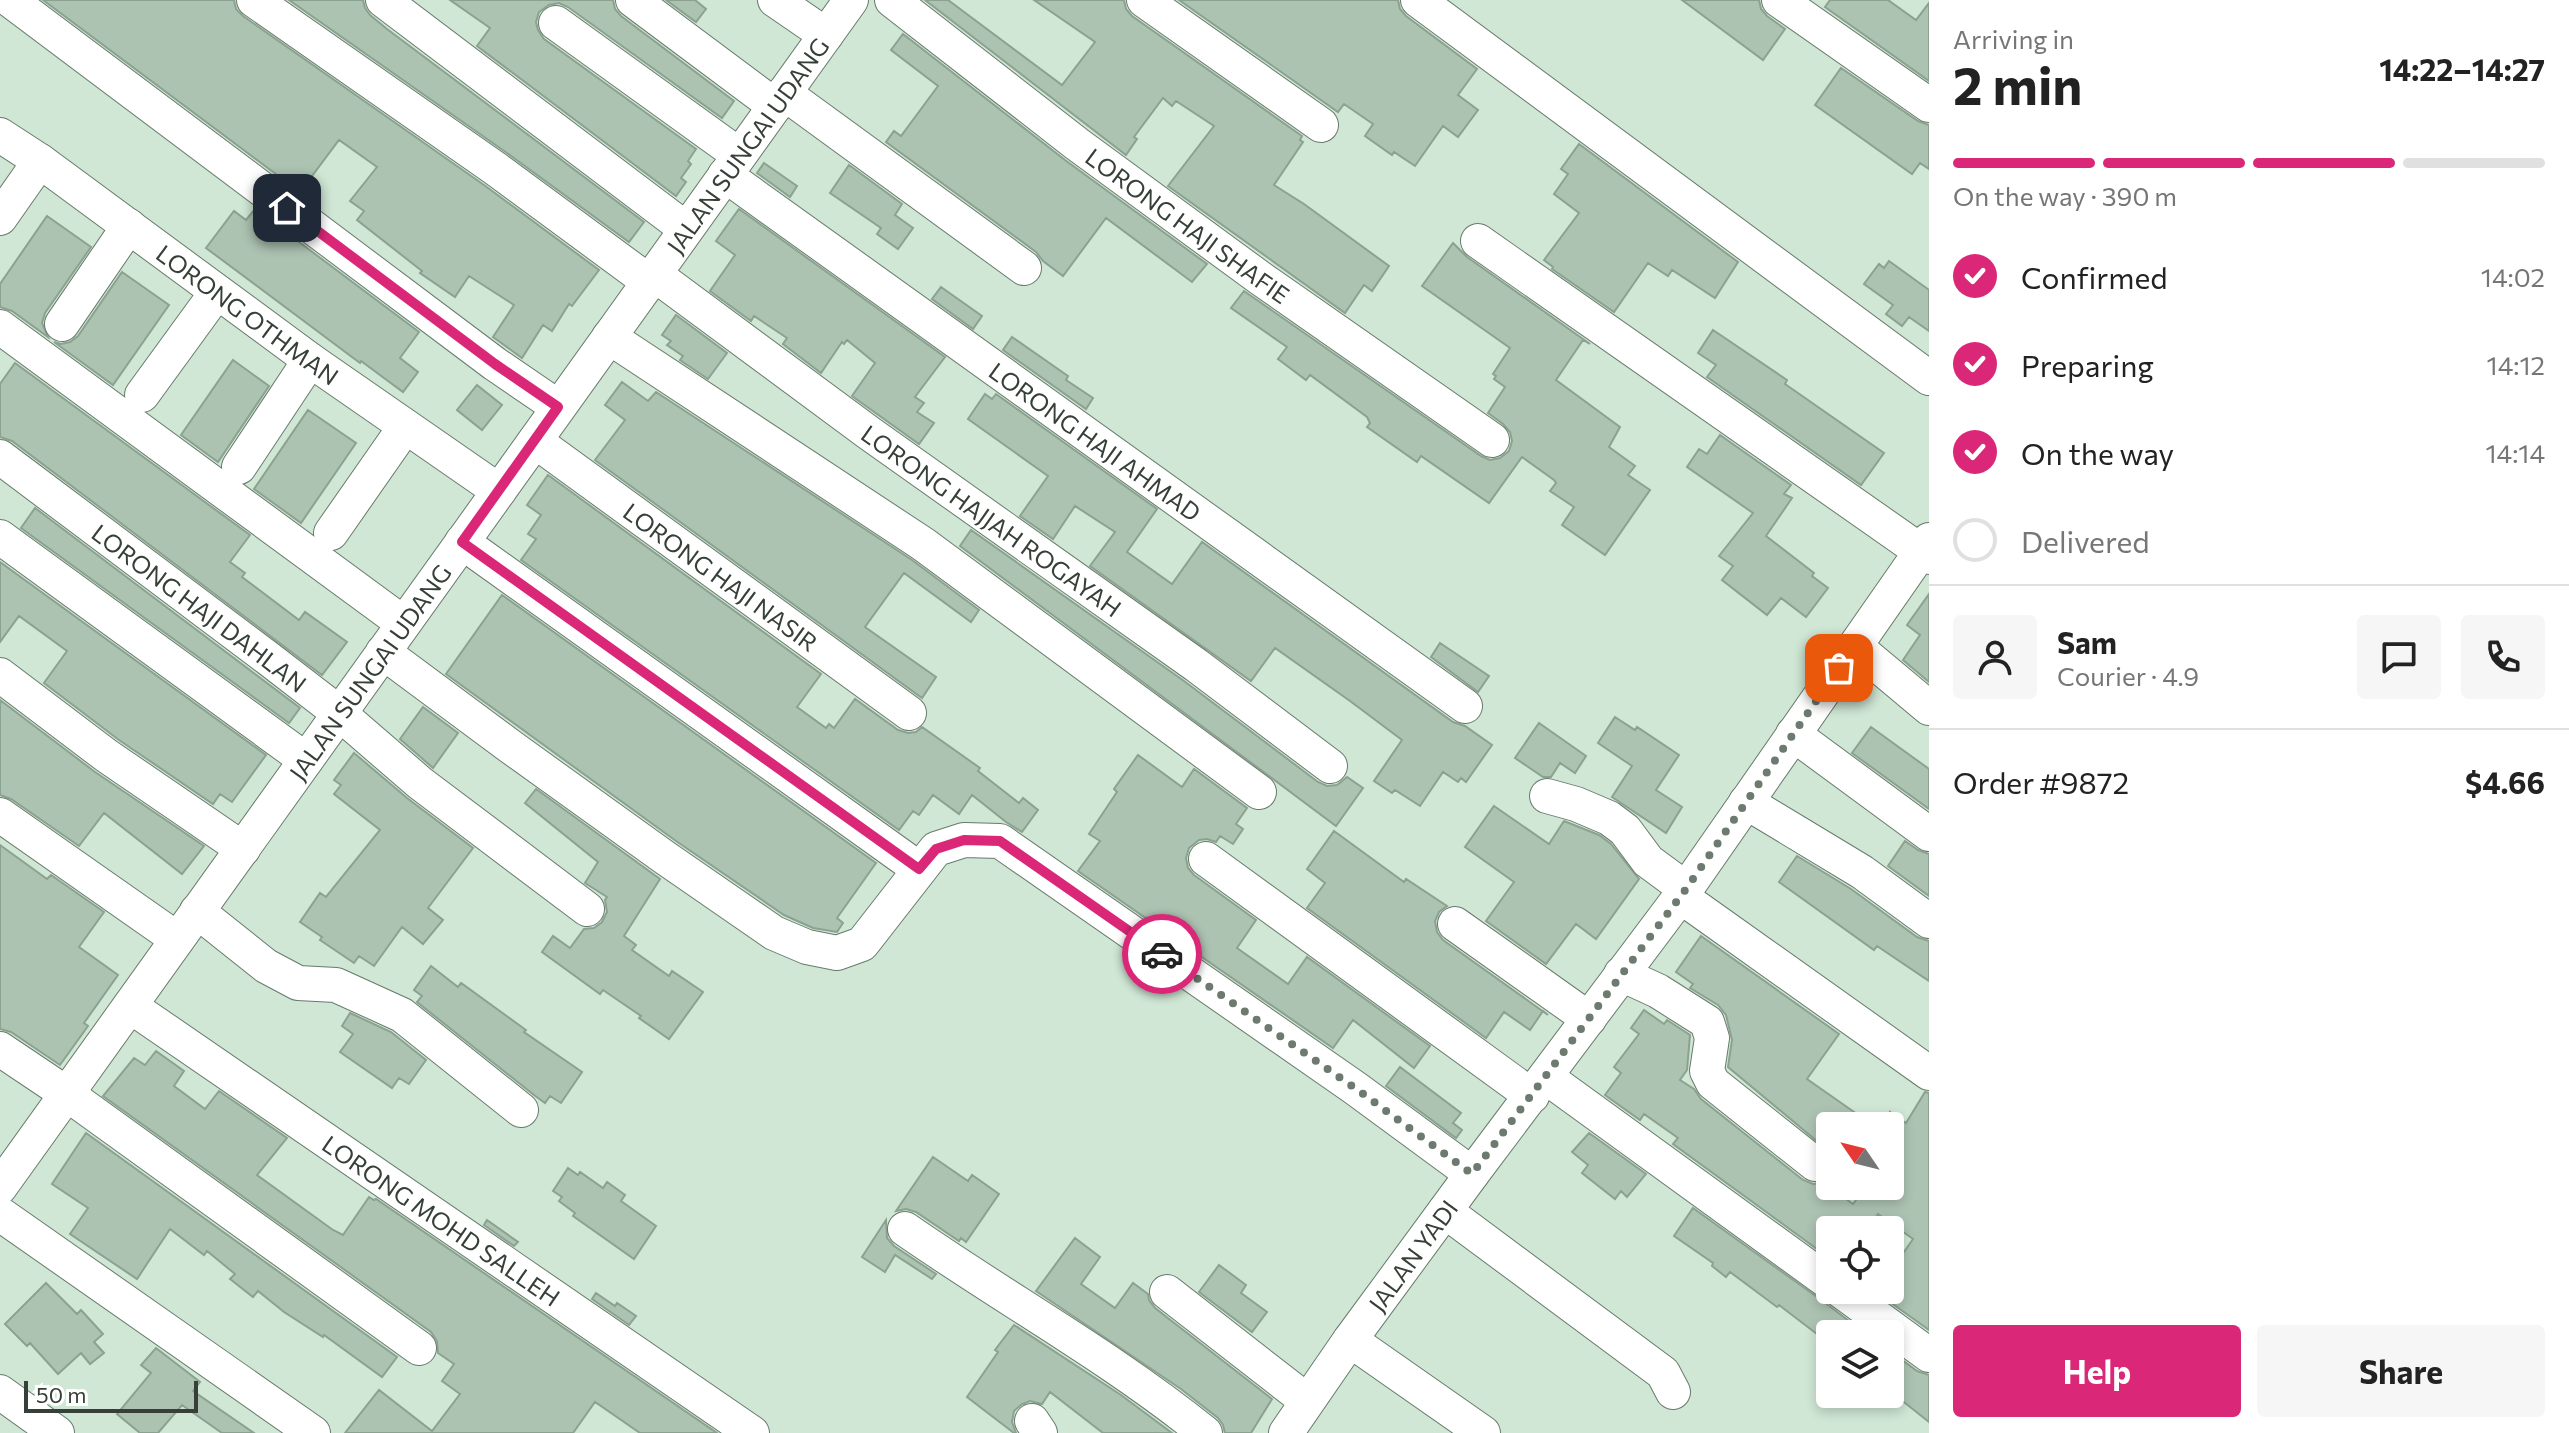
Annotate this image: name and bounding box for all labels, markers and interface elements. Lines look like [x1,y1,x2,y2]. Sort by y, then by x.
text: Arriving in [1953,23,2074,54]
street label: JALAN SUNGAI UDANG [660,32,834,259]
text: 14:22–14:27 [2379,50,2545,87]
text: 2 min [1953,52,2082,116]
street label: LORONG HAJI SHAFIE [1081,141,1295,309]
pin [253,174,321,242]
text: On the way · 390 m [1953,180,2177,211]
icon: home [265,186,309,230]
street label: LORONG OTHMAN [151,238,345,390]
icon: check [1953,254,1997,298]
text: Confirmed [2021,258,2168,295]
text: 14:02 [2481,261,2545,292]
icon: check [1953,342,1997,386]
text: Preparing [2021,346,2154,383]
text: 14:12 [2487,349,2545,380]
street label: LORONG HAJI AHMAD [984,355,1207,526]
street label: LORONG HAJJAH ROGAYAH [856,418,1127,622]
icon: check [1953,430,1997,474]
text: On the way [2021,434,2174,471]
text: 14:14 [2485,437,2545,468]
street label: LORONG HAJI NASIR [618,496,824,657]
street label: LORONG HAJI DAHLAN [87,517,313,698]
text: Delivered [2021,522,2150,559]
street label: JALAN SUNGAI UDANG [282,558,457,785]
button: person [1953,615,2037,699]
button: chat [2357,615,2441,699]
button: phone [2461,615,2545,699]
text: Sam [2057,623,2117,660]
pin [1805,634,1873,702]
icon: bag [1817,646,1861,690]
text: Courier · 4.9 [2057,660,2199,691]
text: Order #9872 [1953,763,2129,800]
text: $4.66 [2465,763,2545,800]
courier [1122,914,1202,994]
icon: car [1140,932,1184,976]
north arrow [1816,1112,1904,1200]
map controls [1816,1112,1904,1408]
street label: LORONG MOHD SALLEH [317,1128,566,1312]
street label: JALAN YADI [1362,1194,1463,1317]
button: locate [1816,1216,1904,1304]
button: layers [1816,1320,1904,1408]
button: Help [1953,1325,2241,1417]
button: Share [2257,1325,2545,1417]
scale bar [24,1377,198,1413]
text: 50 m [36,1381,86,1408]

